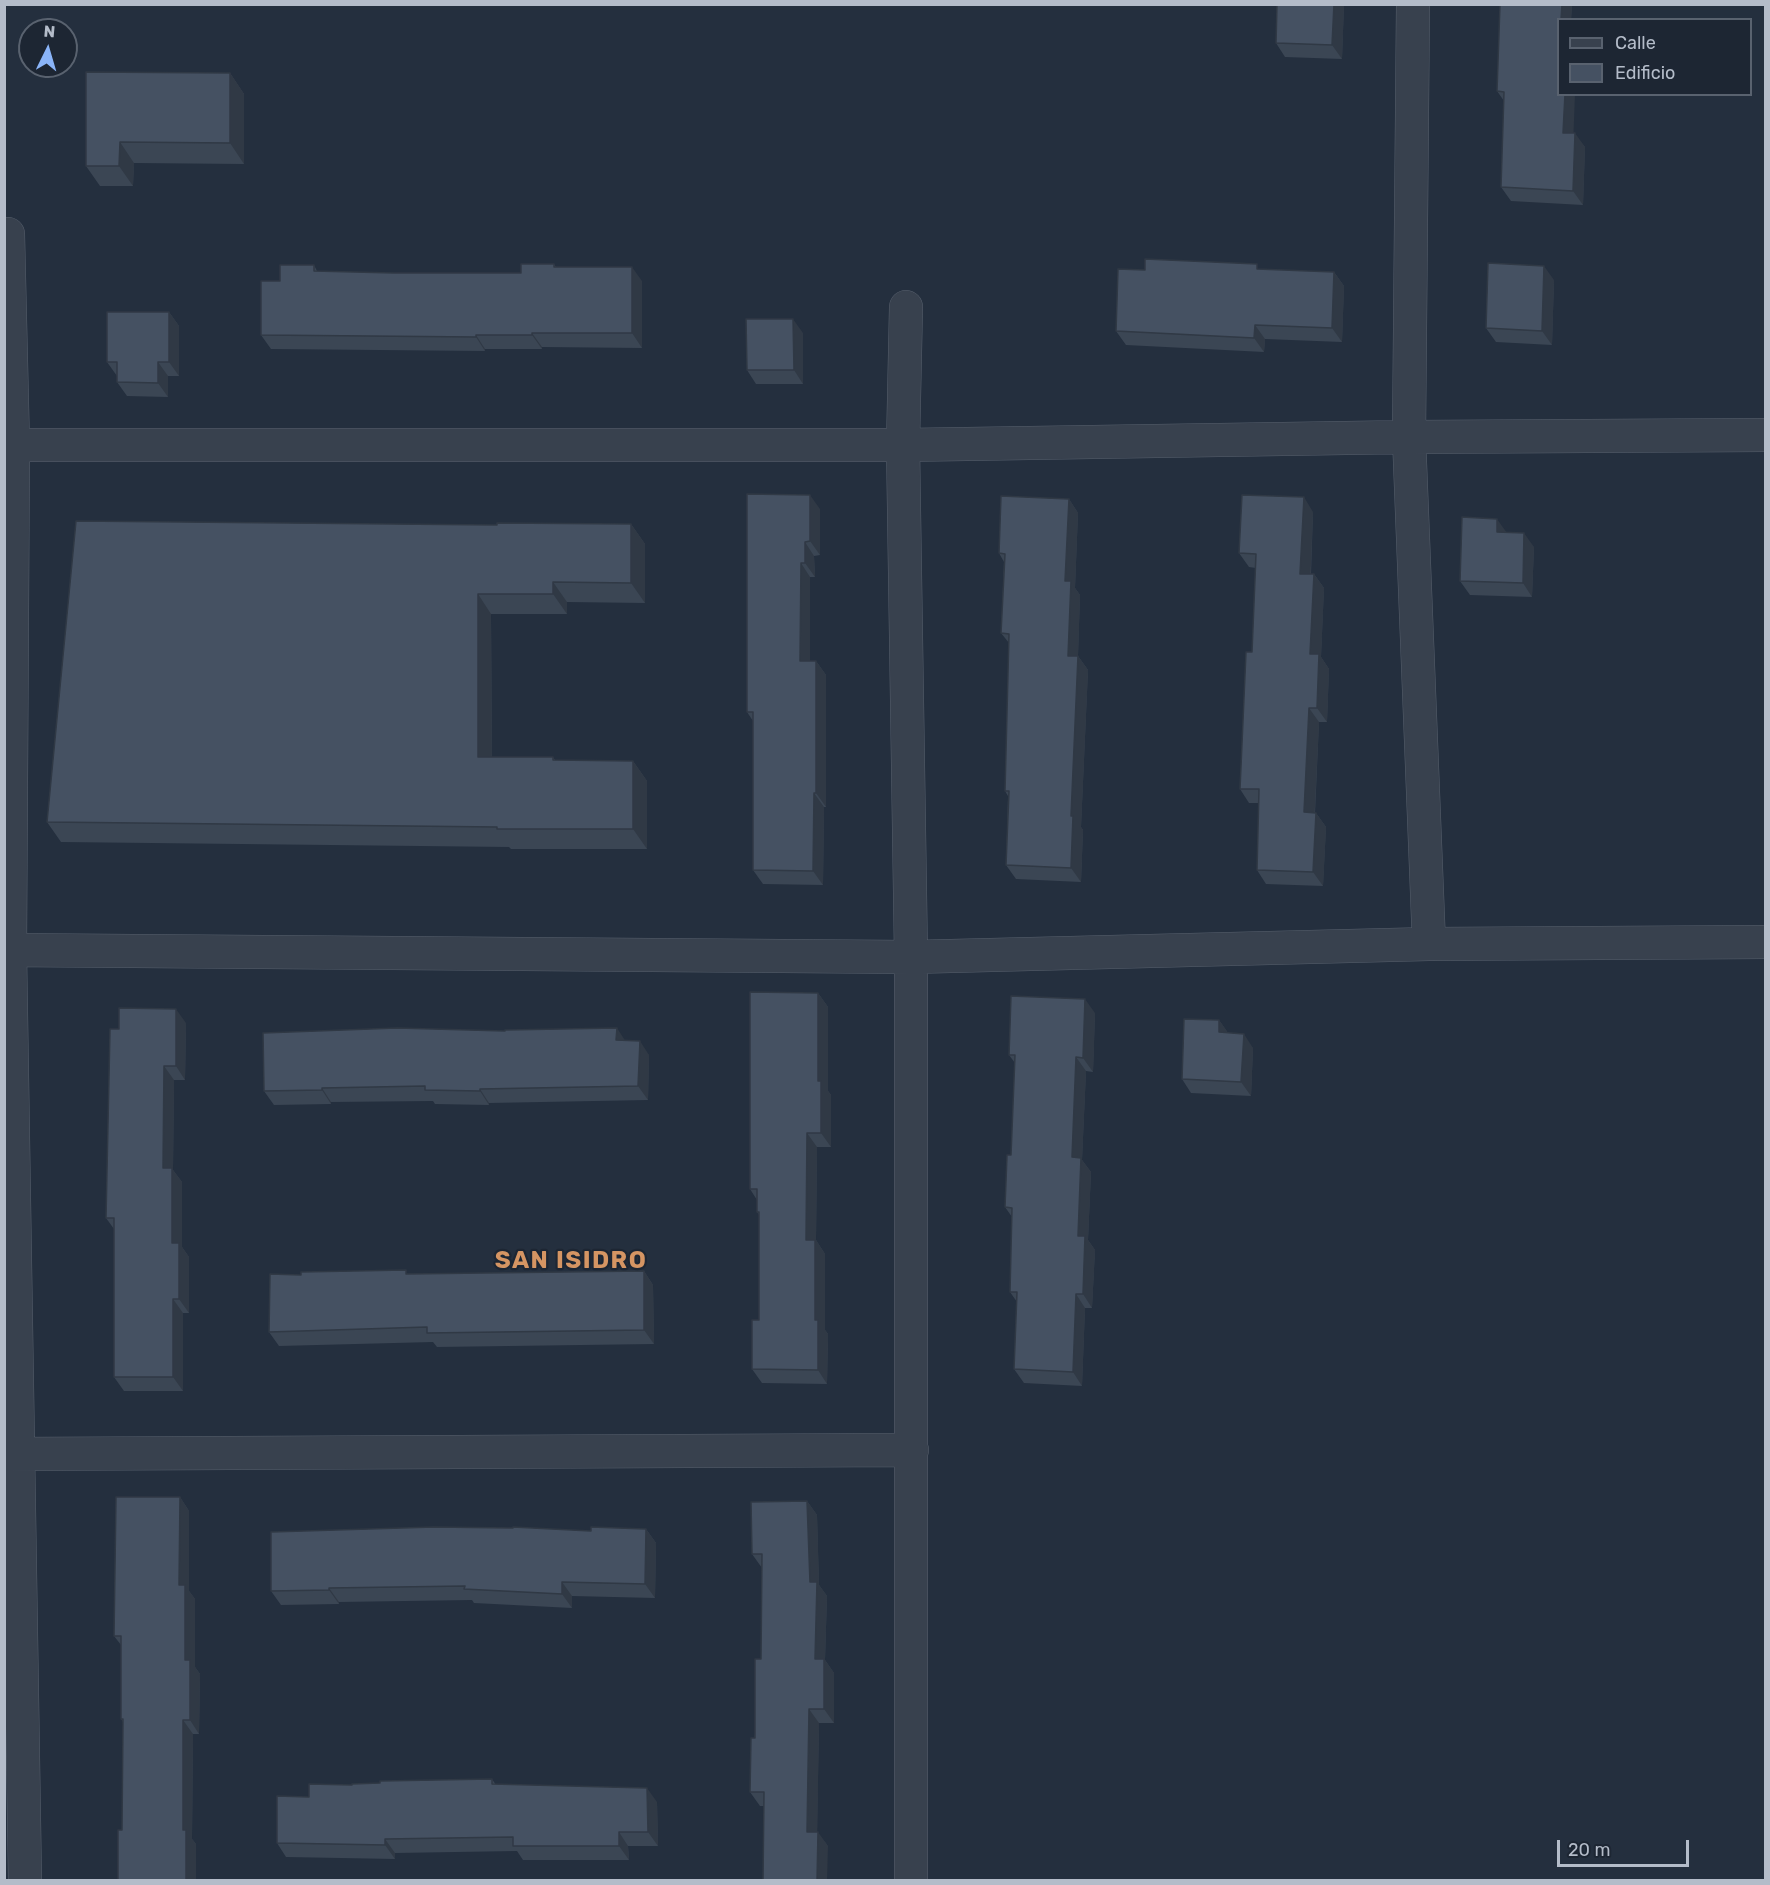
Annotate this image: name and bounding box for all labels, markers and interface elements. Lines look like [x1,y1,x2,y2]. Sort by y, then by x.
north arrow [18,18,78,78]
legend [1557,18,1752,96]
text: N [43,22,56,42]
text: Calle [1615,32,1656,54]
text: Edificio [1615,62,1675,84]
district label: SAN ISIDRO [495,1247,647,1275]
scale bar [1560,1828,1692,1866]
text: 20 m [1568,1839,1610,1861]

